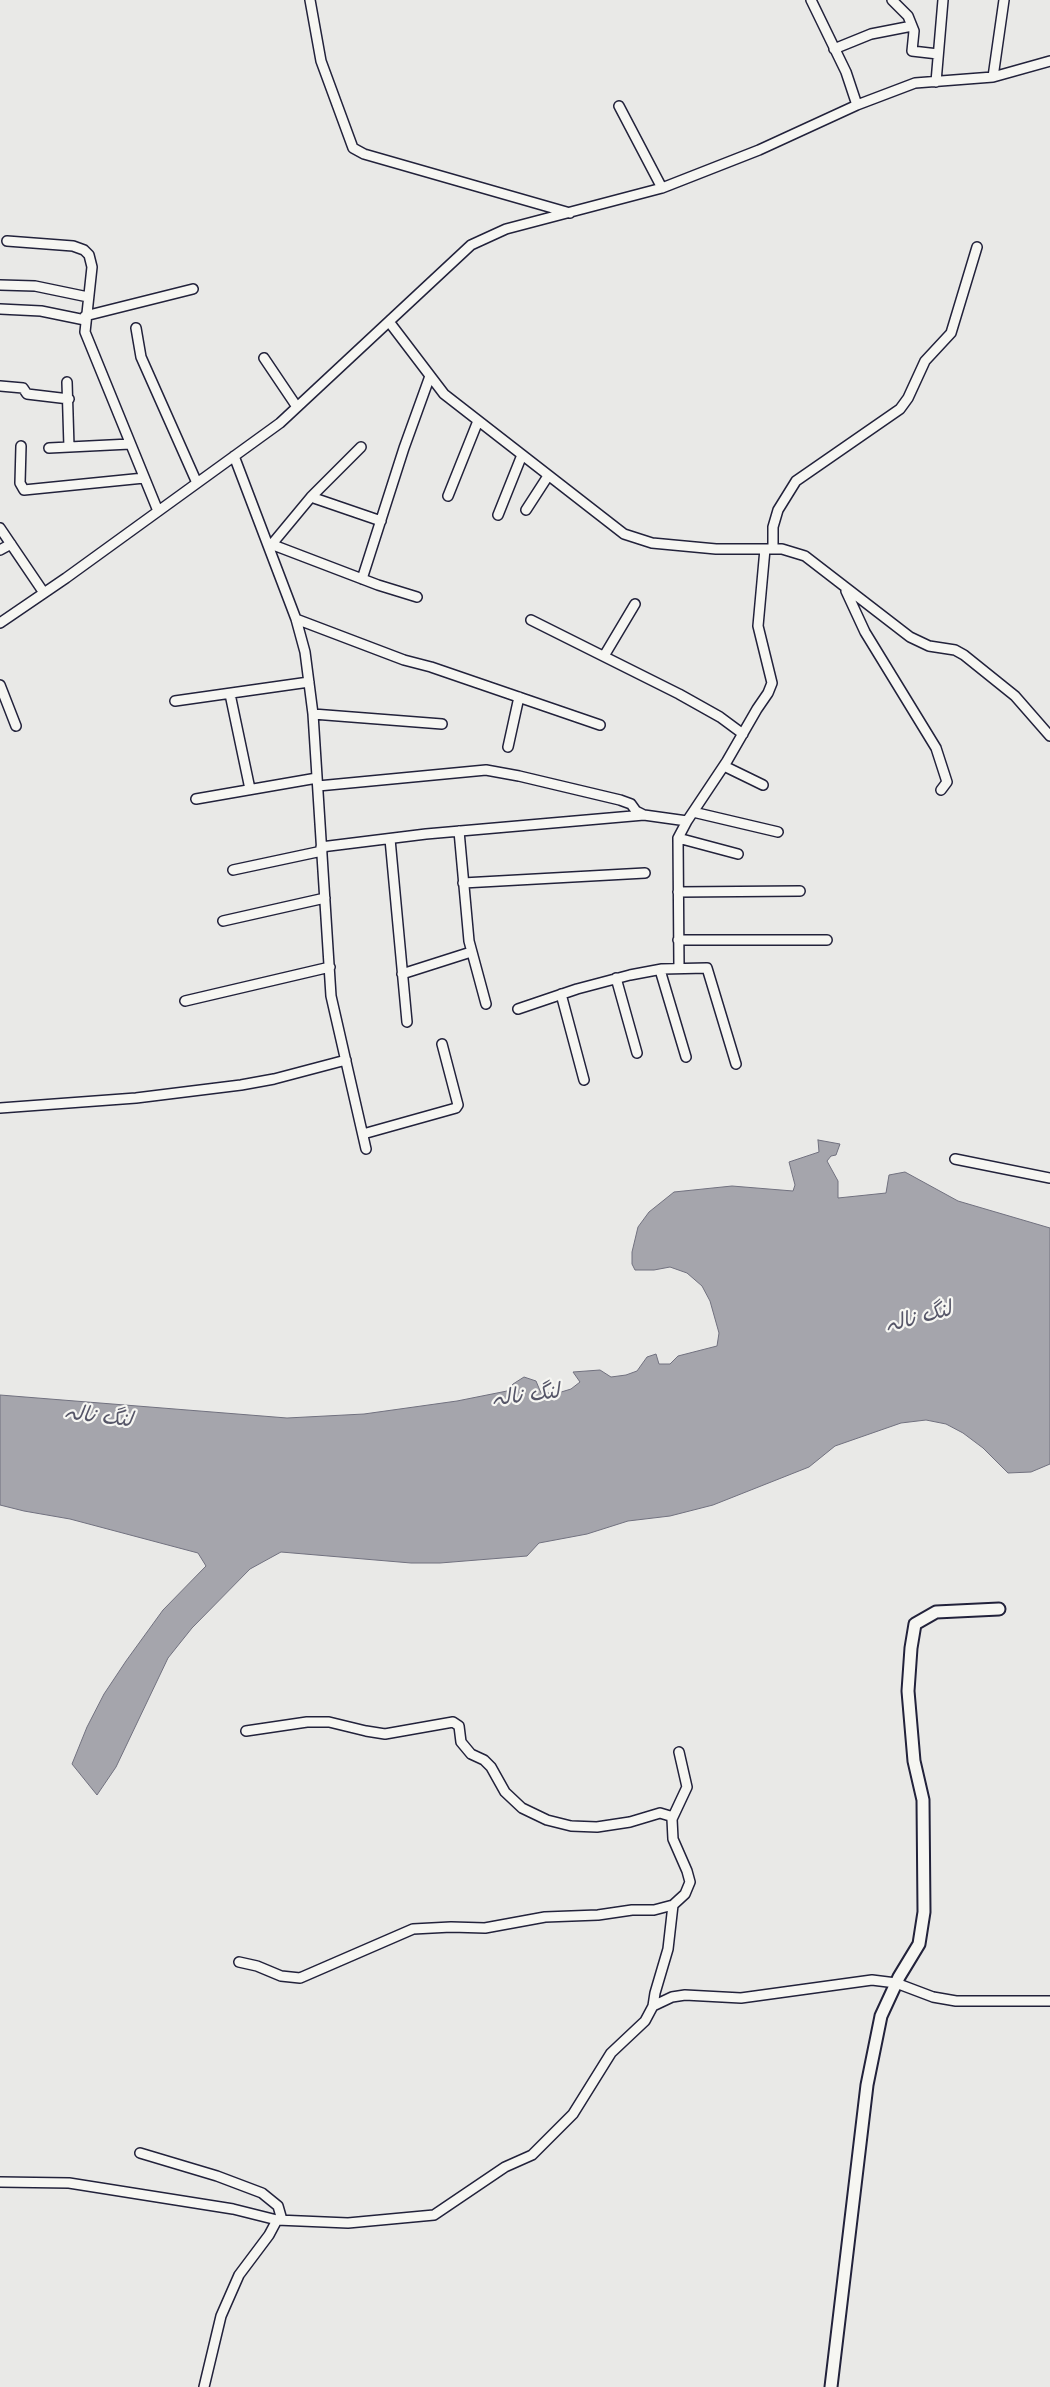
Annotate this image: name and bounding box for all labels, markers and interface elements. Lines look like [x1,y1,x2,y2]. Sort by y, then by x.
water label: لنگ نالہ [883,1299,955,1341]
water label: لنگ نالہ [491,1381,561,1415]
water label: لنگ نالہ [63,1402,133,1436]

